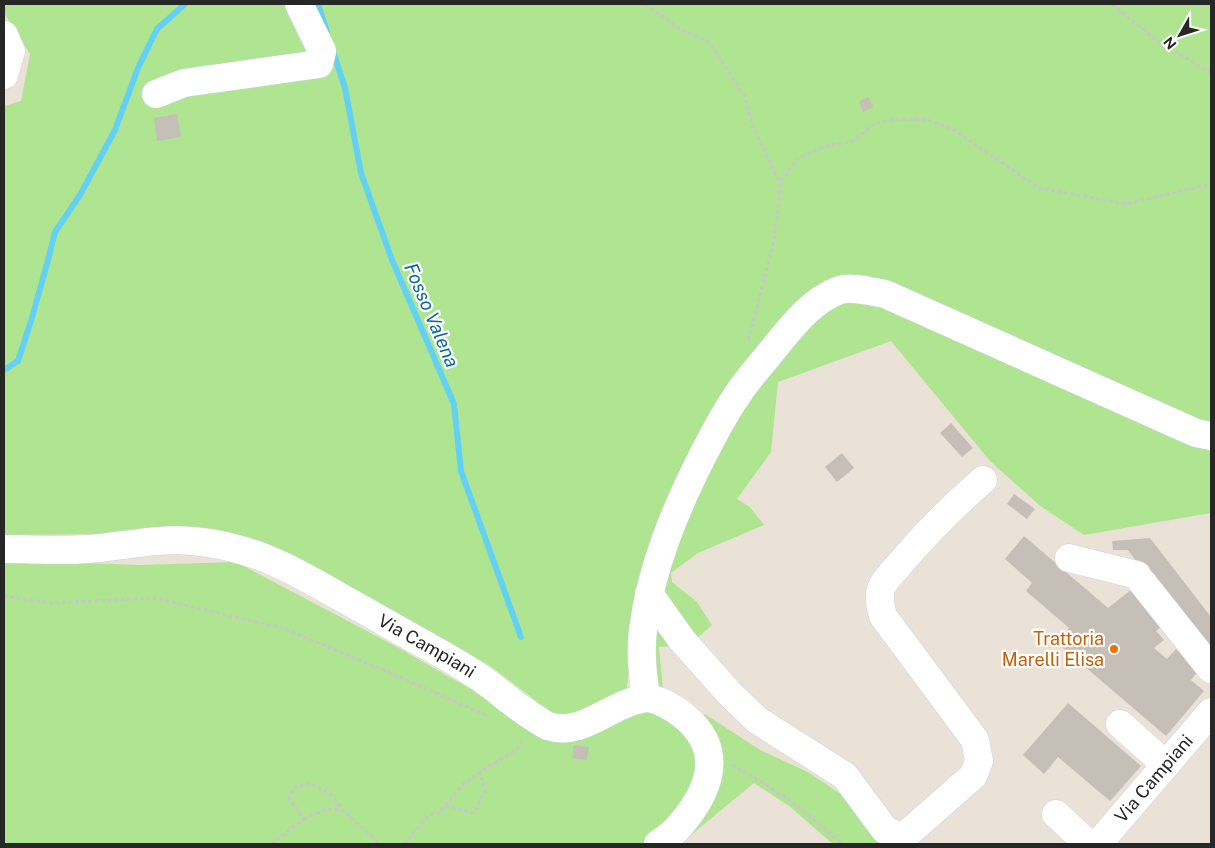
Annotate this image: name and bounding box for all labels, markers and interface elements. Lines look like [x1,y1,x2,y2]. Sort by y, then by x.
north arrow [1155,10,1205,60]
text: N [1160,34,1180,52]
water label: Fosso Valena [400,260,464,370]
street label: Via Campiani [375,610,480,682]
place label: Trattoria Marelli Elisa [1002,628,1104,670]
marker: Trattoria Marelli Elisa [1108,643,1120,655]
street label: Via Campiani [1110,730,1197,826]

